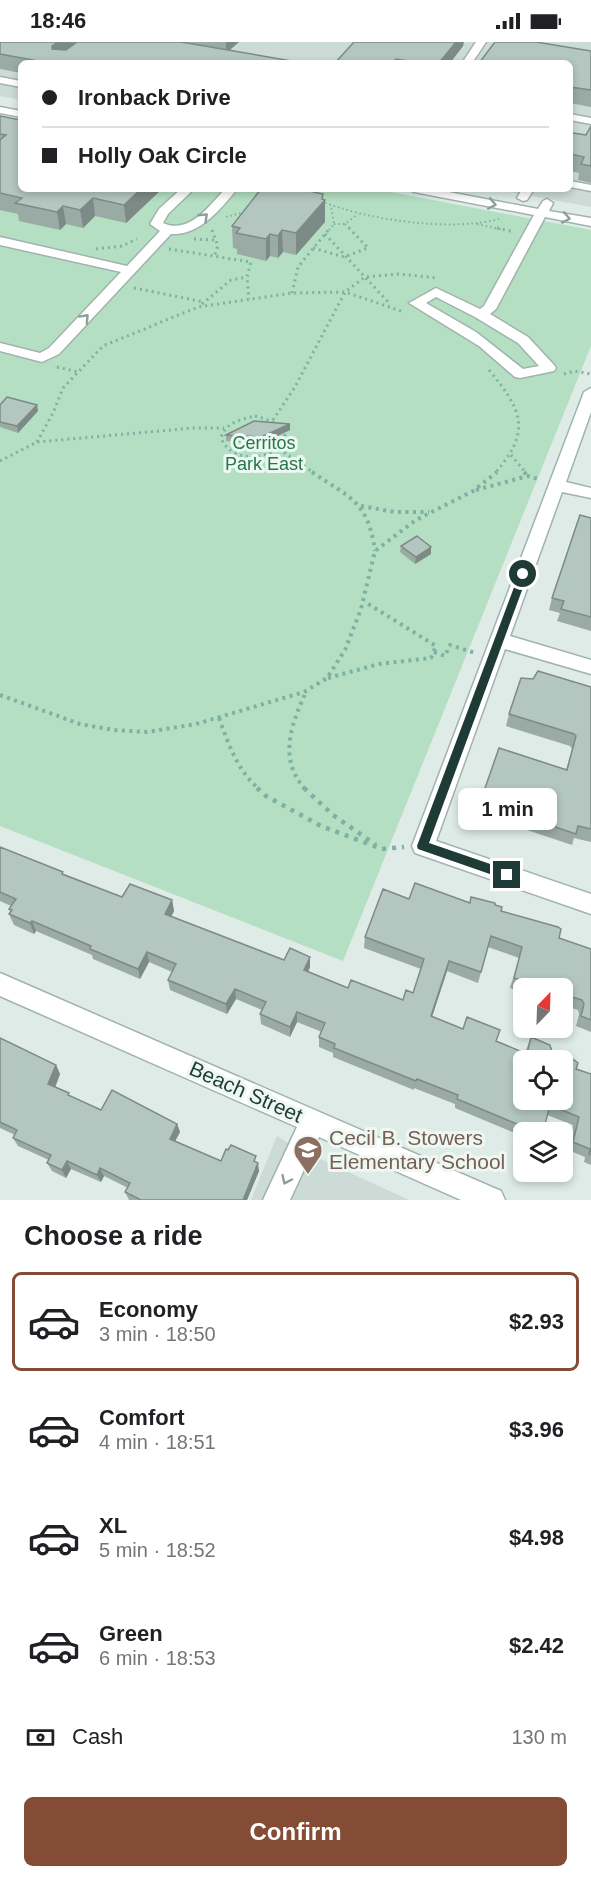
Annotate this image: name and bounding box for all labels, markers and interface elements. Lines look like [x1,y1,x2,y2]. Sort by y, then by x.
text: 18:46 [30,8,86,33]
text: Ironback Drive [78,85,231,110]
text: Holly Oak Circle [78,143,247,168]
one-way arrow [487,197,497,210]
one-way arrow [561,211,571,224]
one-way arrow [197,213,207,224]
one-way arrow [78,315,89,325]
park label: Cerritos Park East [225,433,303,474]
route start [509,560,536,587]
callout: 1 min [458,788,556,830]
text: 1 min [481,798,534,820]
route end [493,861,520,888]
north arrow [513,978,573,1038]
map controls [513,978,573,1182]
button: locate [513,1050,573,1110]
street label: Beach Street [186,1056,306,1127]
button: layers [513,1122,573,1182]
place label: Cecil B. Stowers Elementary School [329,1126,505,1173]
school or university icon: Cecil B. Stowers Elementary School [292,1134,324,1176]
one-way arrow [281,1173,293,1184]
text: Choose a ride [24,1221,203,1251]
icon: car [27,1295,81,1349]
text: Economy [99,1297,198,1322]
text: $2.93 [509,1309,564,1334]
text: 3 min · 18:50 [99,1323,216,1345]
icon: car [27,1403,81,1457]
text: Comfort [99,1405,185,1430]
text: $3.96 [509,1417,564,1442]
text: 4 min · 18:51 [99,1431,216,1453]
icon: car [27,1511,81,1565]
text: XL [99,1513,127,1538]
text: $4.98 [509,1525,564,1550]
text: 5 min · 18:52 [99,1539,216,1561]
icon: car [27,1619,81,1673]
text: Green [99,1621,163,1646]
text: $2.42 [509,1633,564,1658]
text: 6 min · 18:53 [99,1647,216,1669]
icon: cash [24,1721,57,1754]
text: Cash [72,1724,123,1749]
text: 130 m [511,1726,567,1748]
button: Confirm [24,1797,567,1866]

